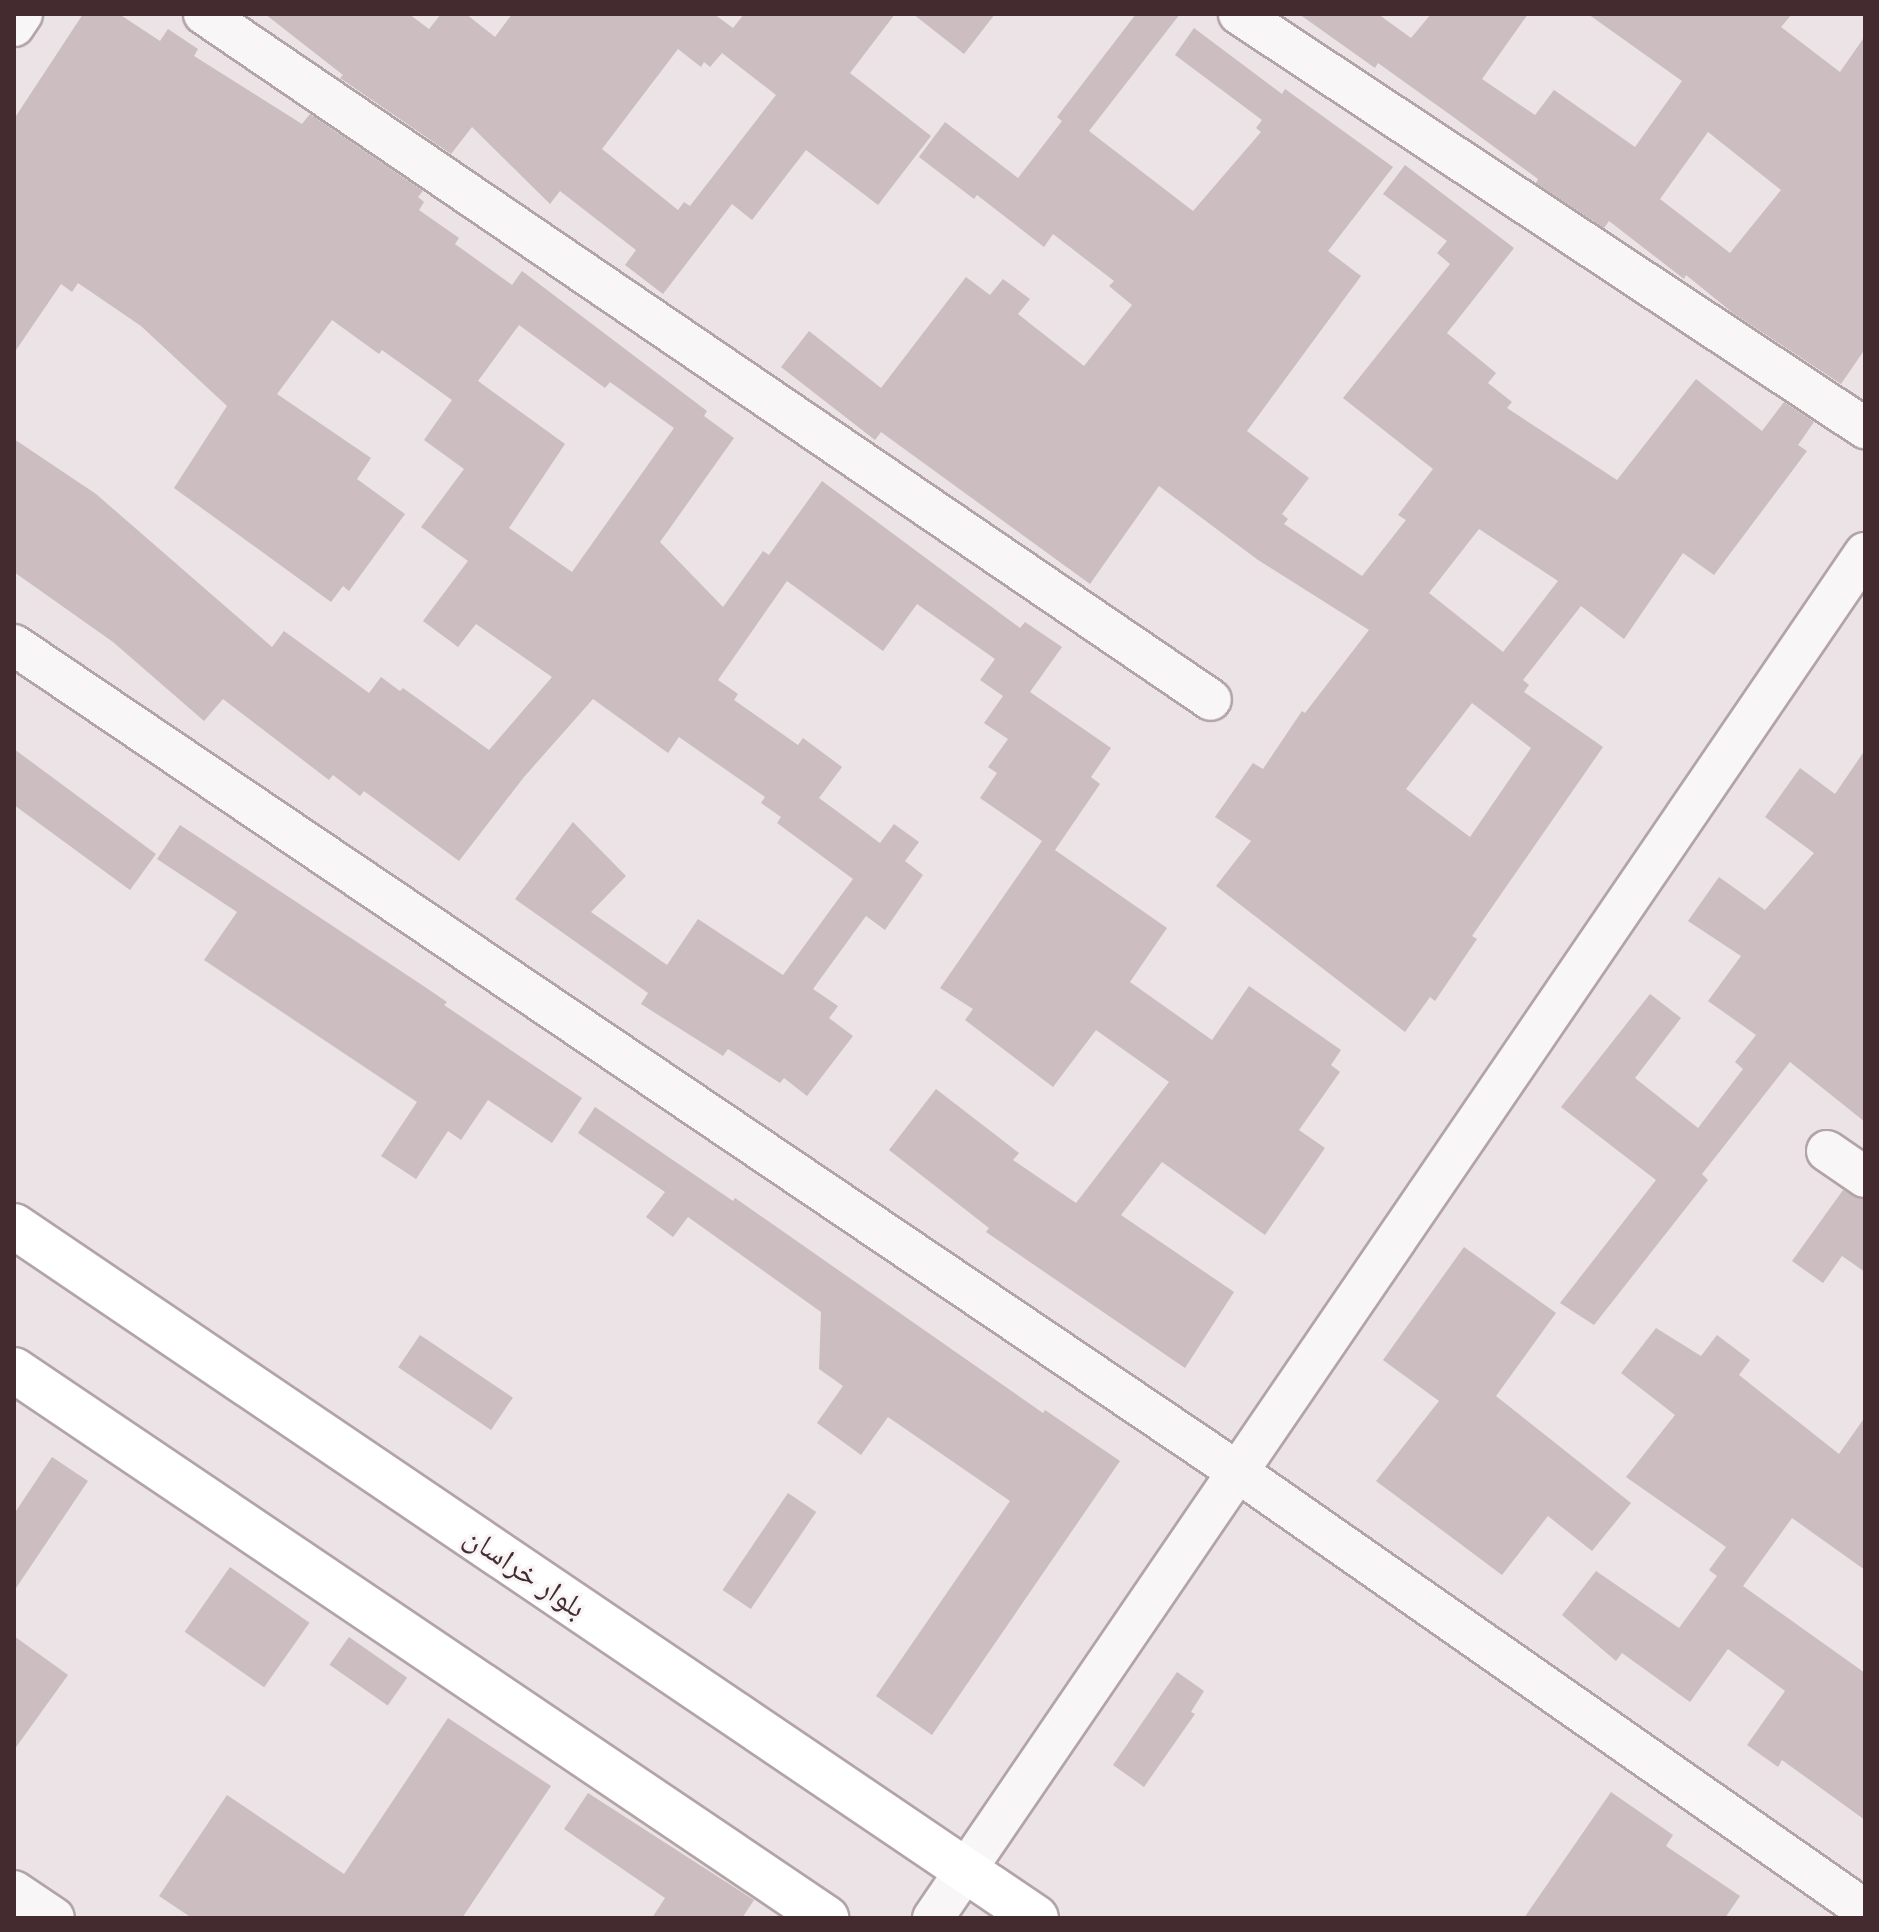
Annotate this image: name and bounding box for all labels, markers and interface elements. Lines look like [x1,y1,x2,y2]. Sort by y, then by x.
street label: بلوار خراسان [457,1518,593,1626]

